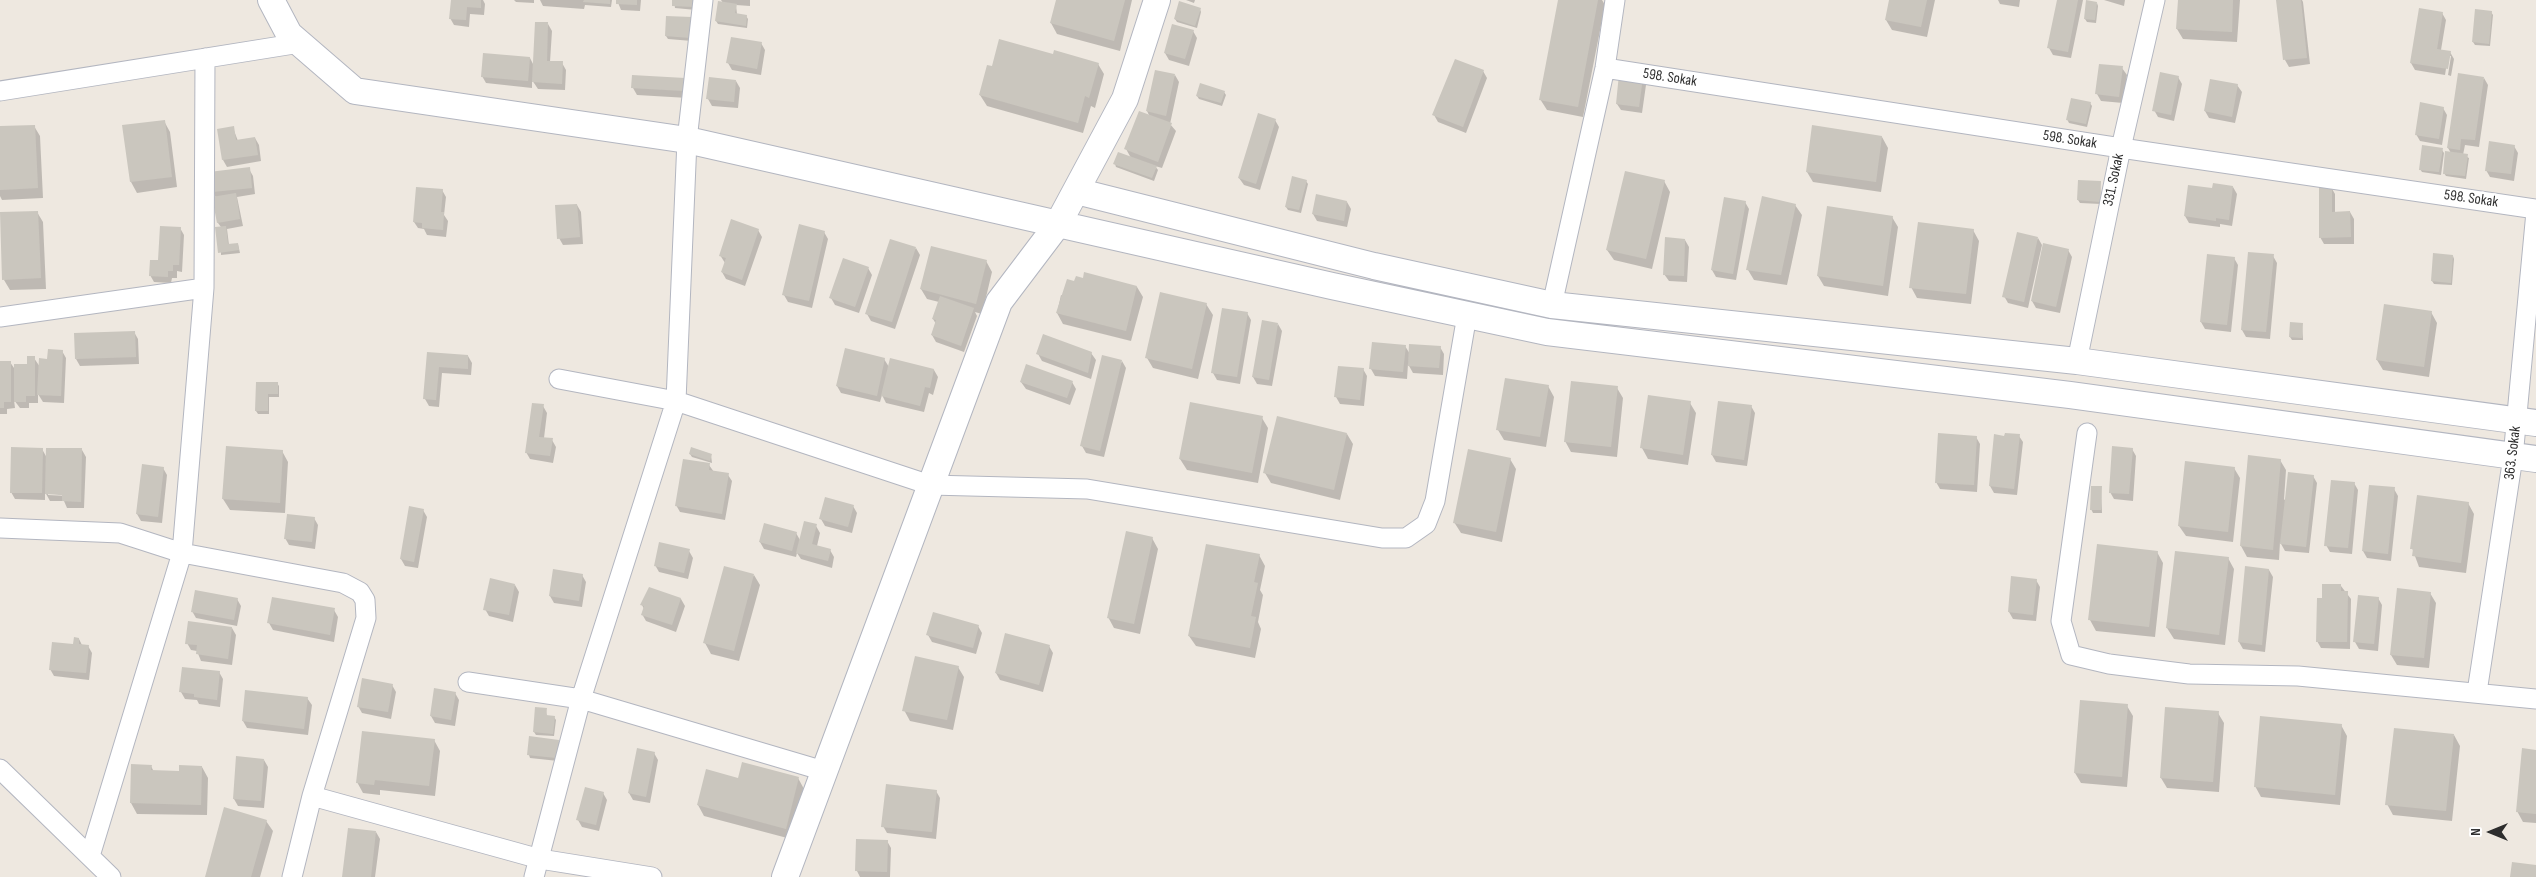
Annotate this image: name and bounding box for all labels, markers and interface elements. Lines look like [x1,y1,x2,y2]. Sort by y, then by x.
street label: 598. Sokak [1642,65,1698,91]
street label: 598. Sokak [2042,127,2098,153]
street label: 331. Sokak [2100,152,2128,208]
street label: 598. Sokak [2443,186,2499,212]
street label: 363. Sokak [2501,425,2525,481]
north arrow [2466,807,2516,857]
text: N [2467,828,2484,836]

